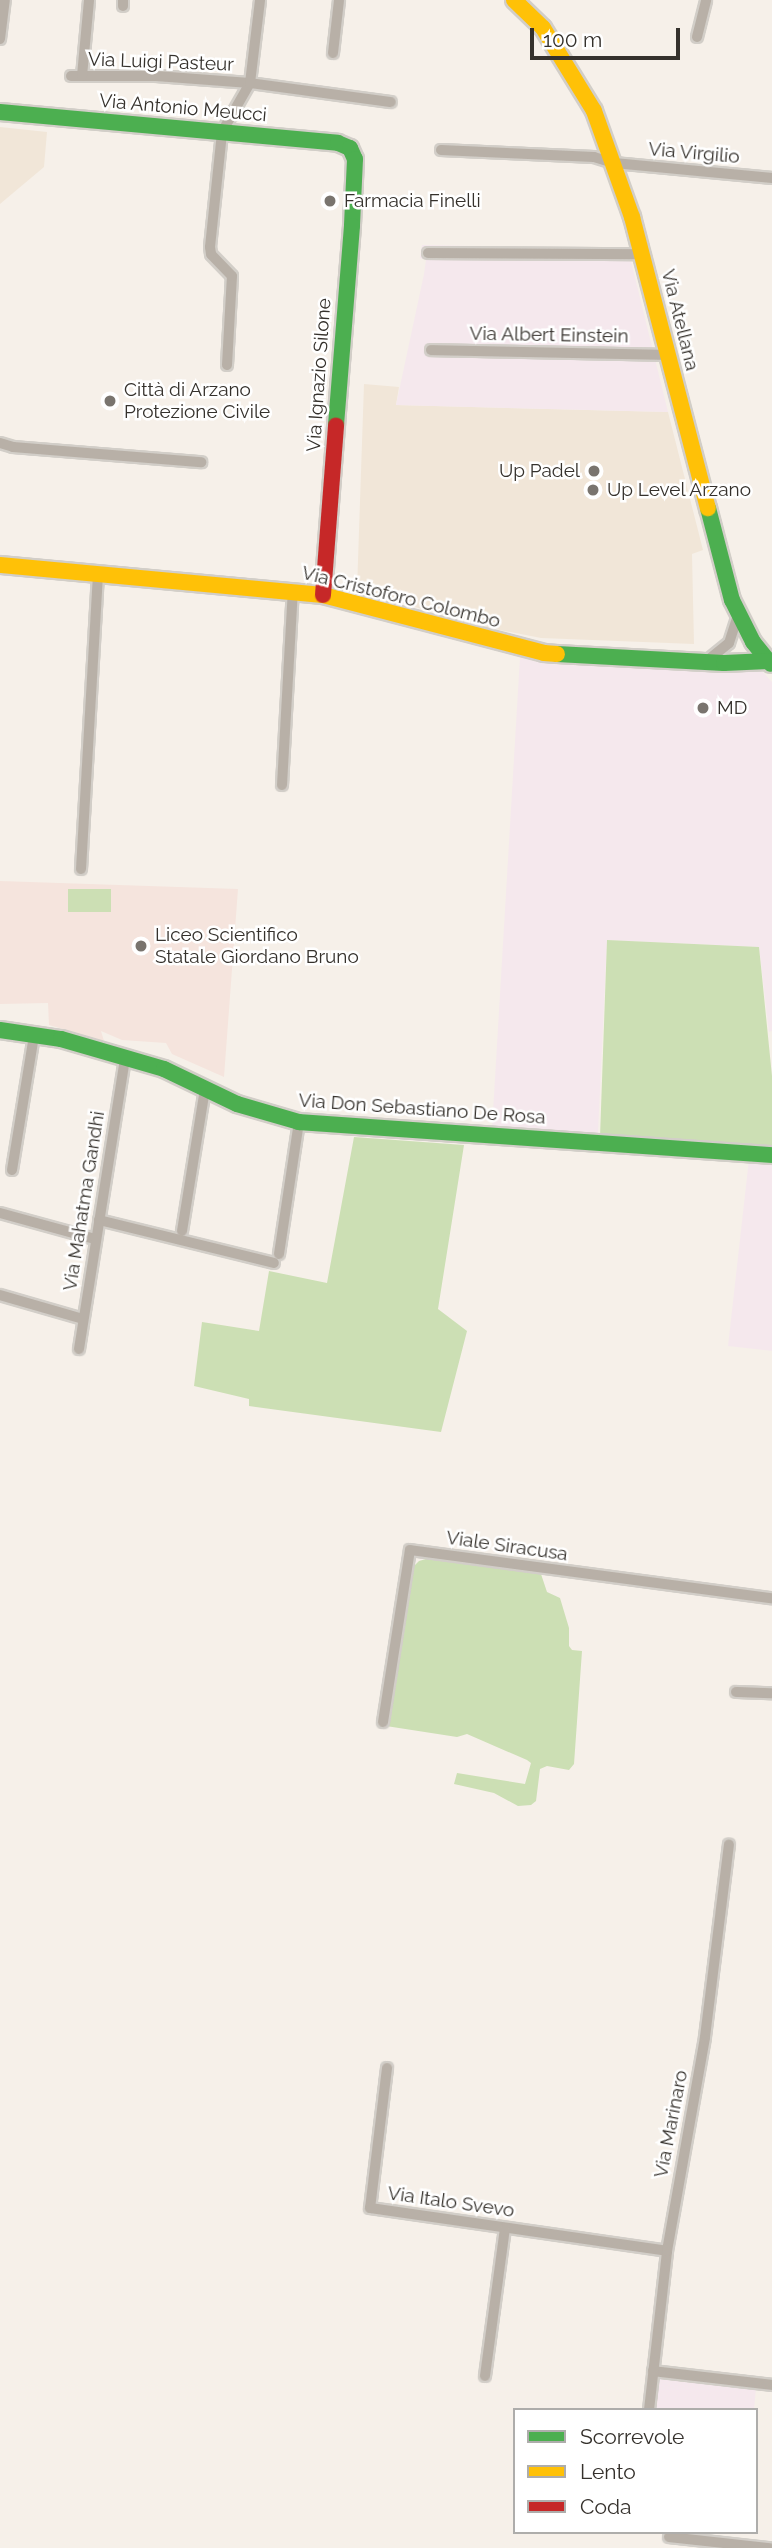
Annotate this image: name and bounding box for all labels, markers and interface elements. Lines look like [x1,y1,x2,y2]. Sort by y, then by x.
scale bar [534,14,684,58]
text: 100 m [543,27,602,52]
street label: Via Luigi Pasteur [88,48,234,76]
street label: Via Antonio Meucci [98,89,268,127]
street label: Via Virgilio [647,138,741,168]
place label: Farmacia Finelli [344,190,481,212]
marker: Farmacia Finelli [322,193,338,209]
street label: Via Atellana [656,267,704,373]
street label: Via Ignazio Silone [302,297,336,453]
street label: Via Albert Einstein [469,322,629,348]
place label: Città di Arzano Protezione Civile [124,379,270,423]
marker: Città di Arzano Protezione Civile [102,393,118,409]
place label: Up Padel [499,460,580,482]
marker: Up Padel [586,463,602,479]
place label: Up Level Arzano [607,479,752,501]
marker: Up Level Arzano [585,482,601,498]
street label: Via Cristoforo Colombo [299,561,503,633]
place label: MD [717,697,747,719]
marker: MD [695,700,711,716]
place label: Liceo Scientifico Statale Giordano Bruno [155,924,359,968]
marker: Liceo Scientifico Statale Giordano Bruno [133,938,149,954]
street label: Via Don Sebastiano De Rosa [298,1089,546,1129]
street label: Via Mahatma Gandhi [59,1110,109,1292]
street label: Viale Siracusa [445,1526,569,1566]
street label: Via Marinaro [649,2068,693,2180]
street label: Via Italo Svevo [386,2182,516,2222]
legend [513,2408,758,2534]
text: Scorrevole [580,2424,684,2449]
text: Lento [580,2459,636,2484]
text: Coda [580,2494,631,2519]

